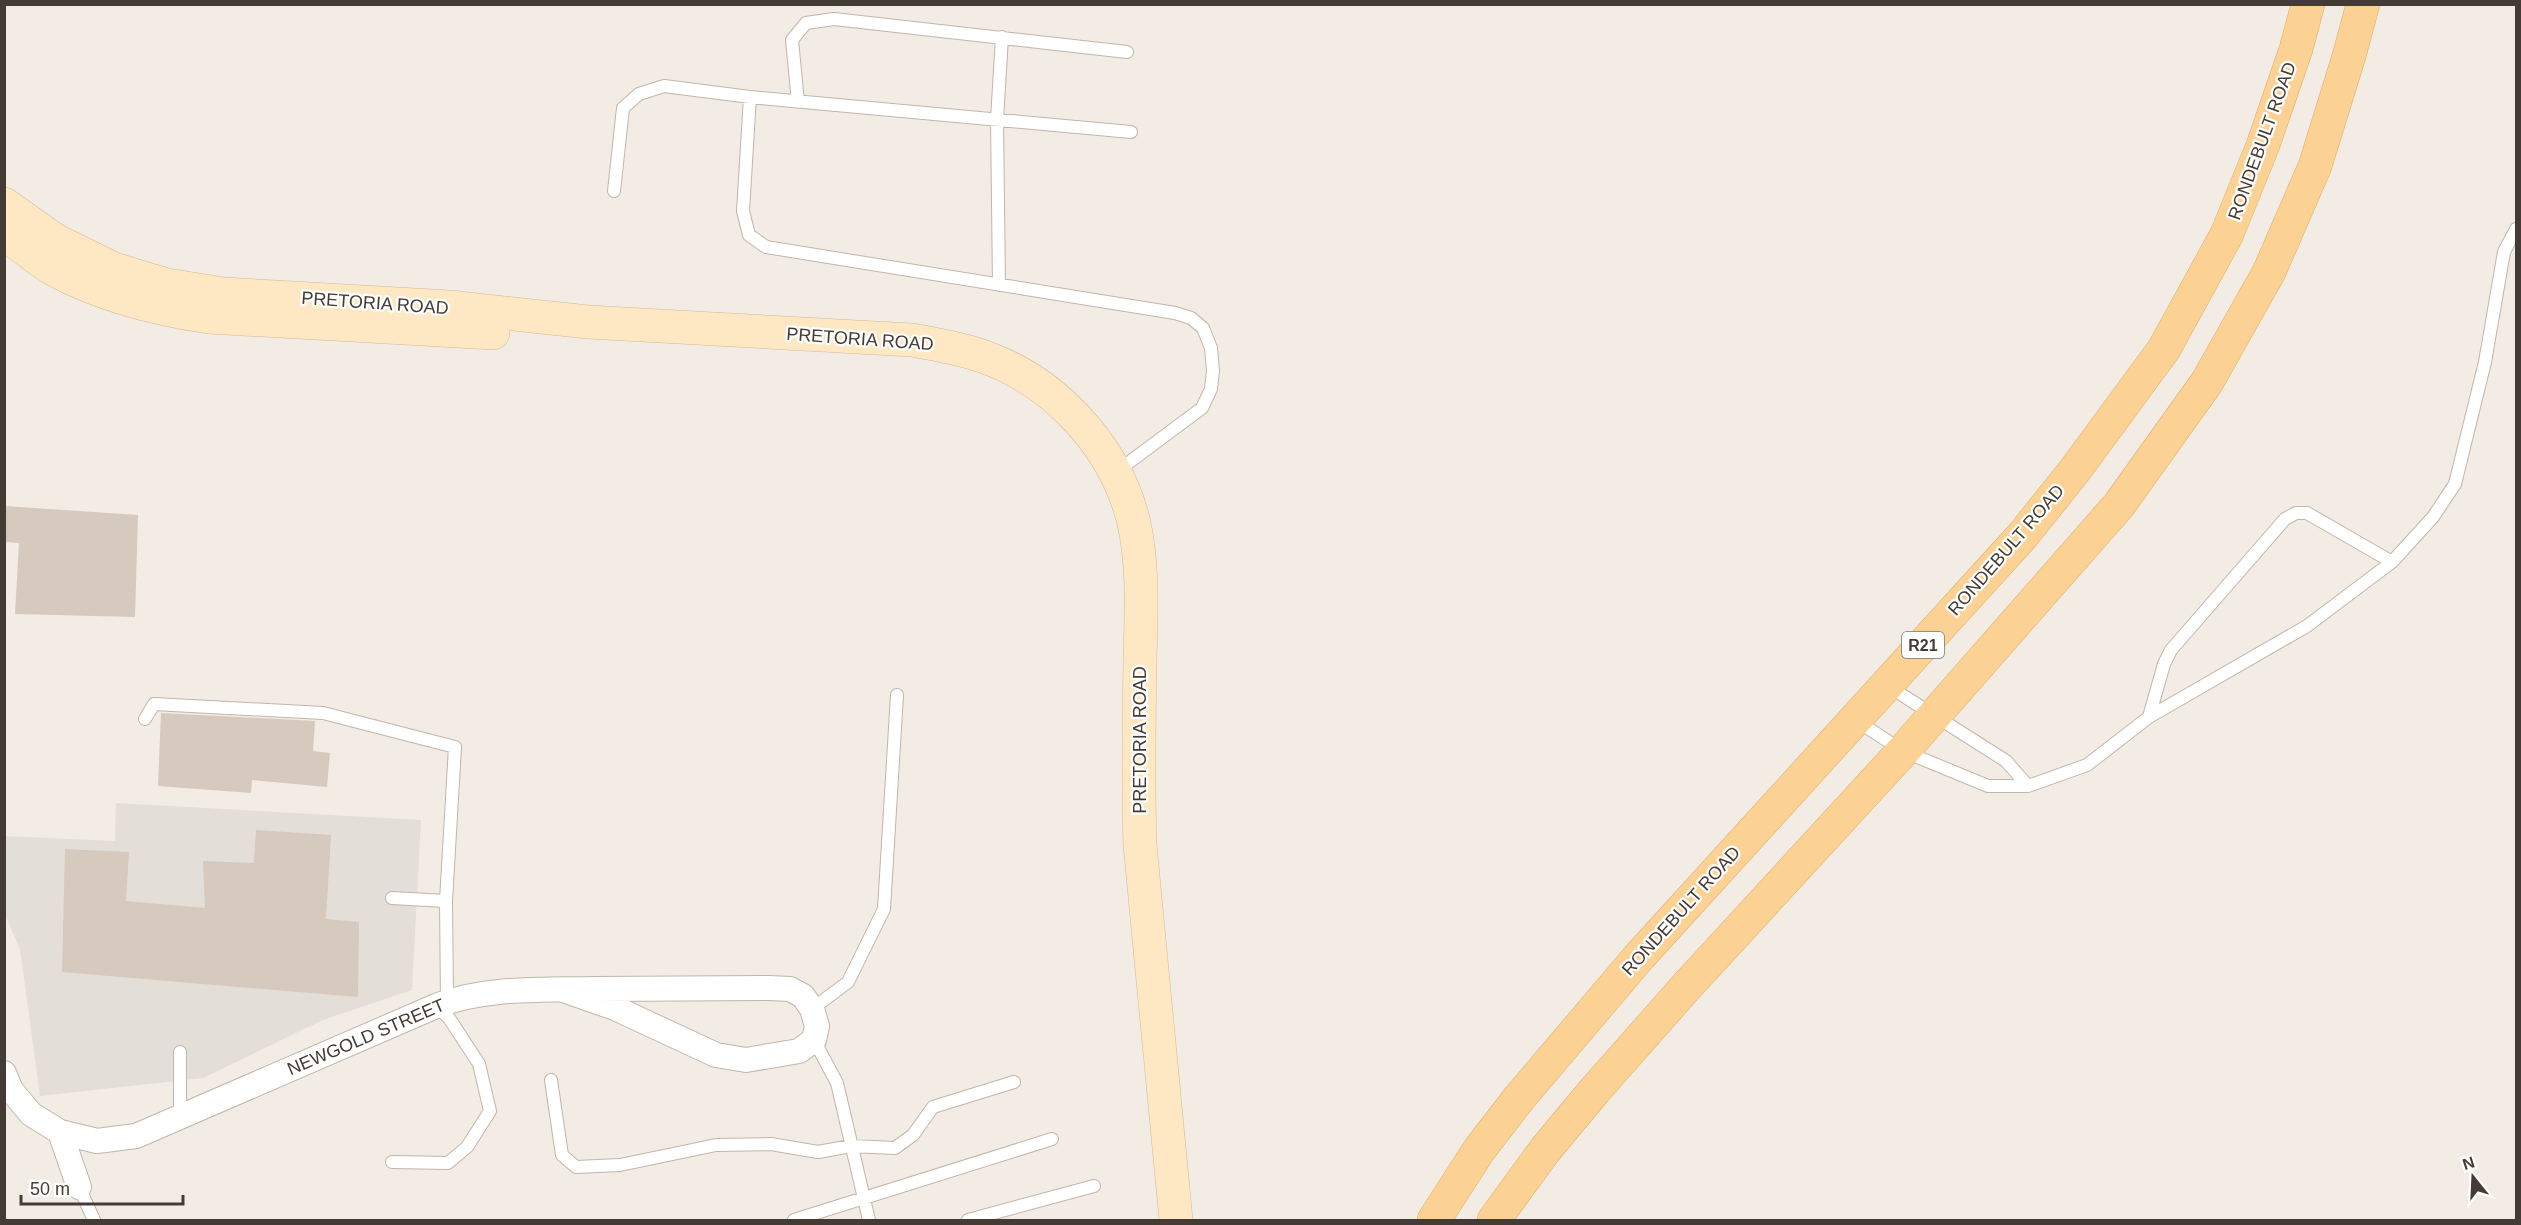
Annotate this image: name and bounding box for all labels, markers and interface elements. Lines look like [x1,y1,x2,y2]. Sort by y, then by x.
street label: RONDEBULT ROAD [2224,59,2300,223]
street label: PRETORIA ROAD [301,288,449,318]
street label: PRETORIA ROAD [786,324,934,354]
street label: RONDEBULT ROAD [1944,481,2068,619]
road number: R21 [1902,632,1944,658]
street label: PRETORIA ROAD [1130,666,1150,814]
street label: RONDEBULT ROAD [1618,842,1744,980]
street label: NEWGOLD STREET [284,995,448,1079]
north arrow [2443,1147,2503,1207]
text: N [2460,1153,2477,1173]
scale bar [21,1168,183,1206]
text: 50 m [30,1179,70,1199]

